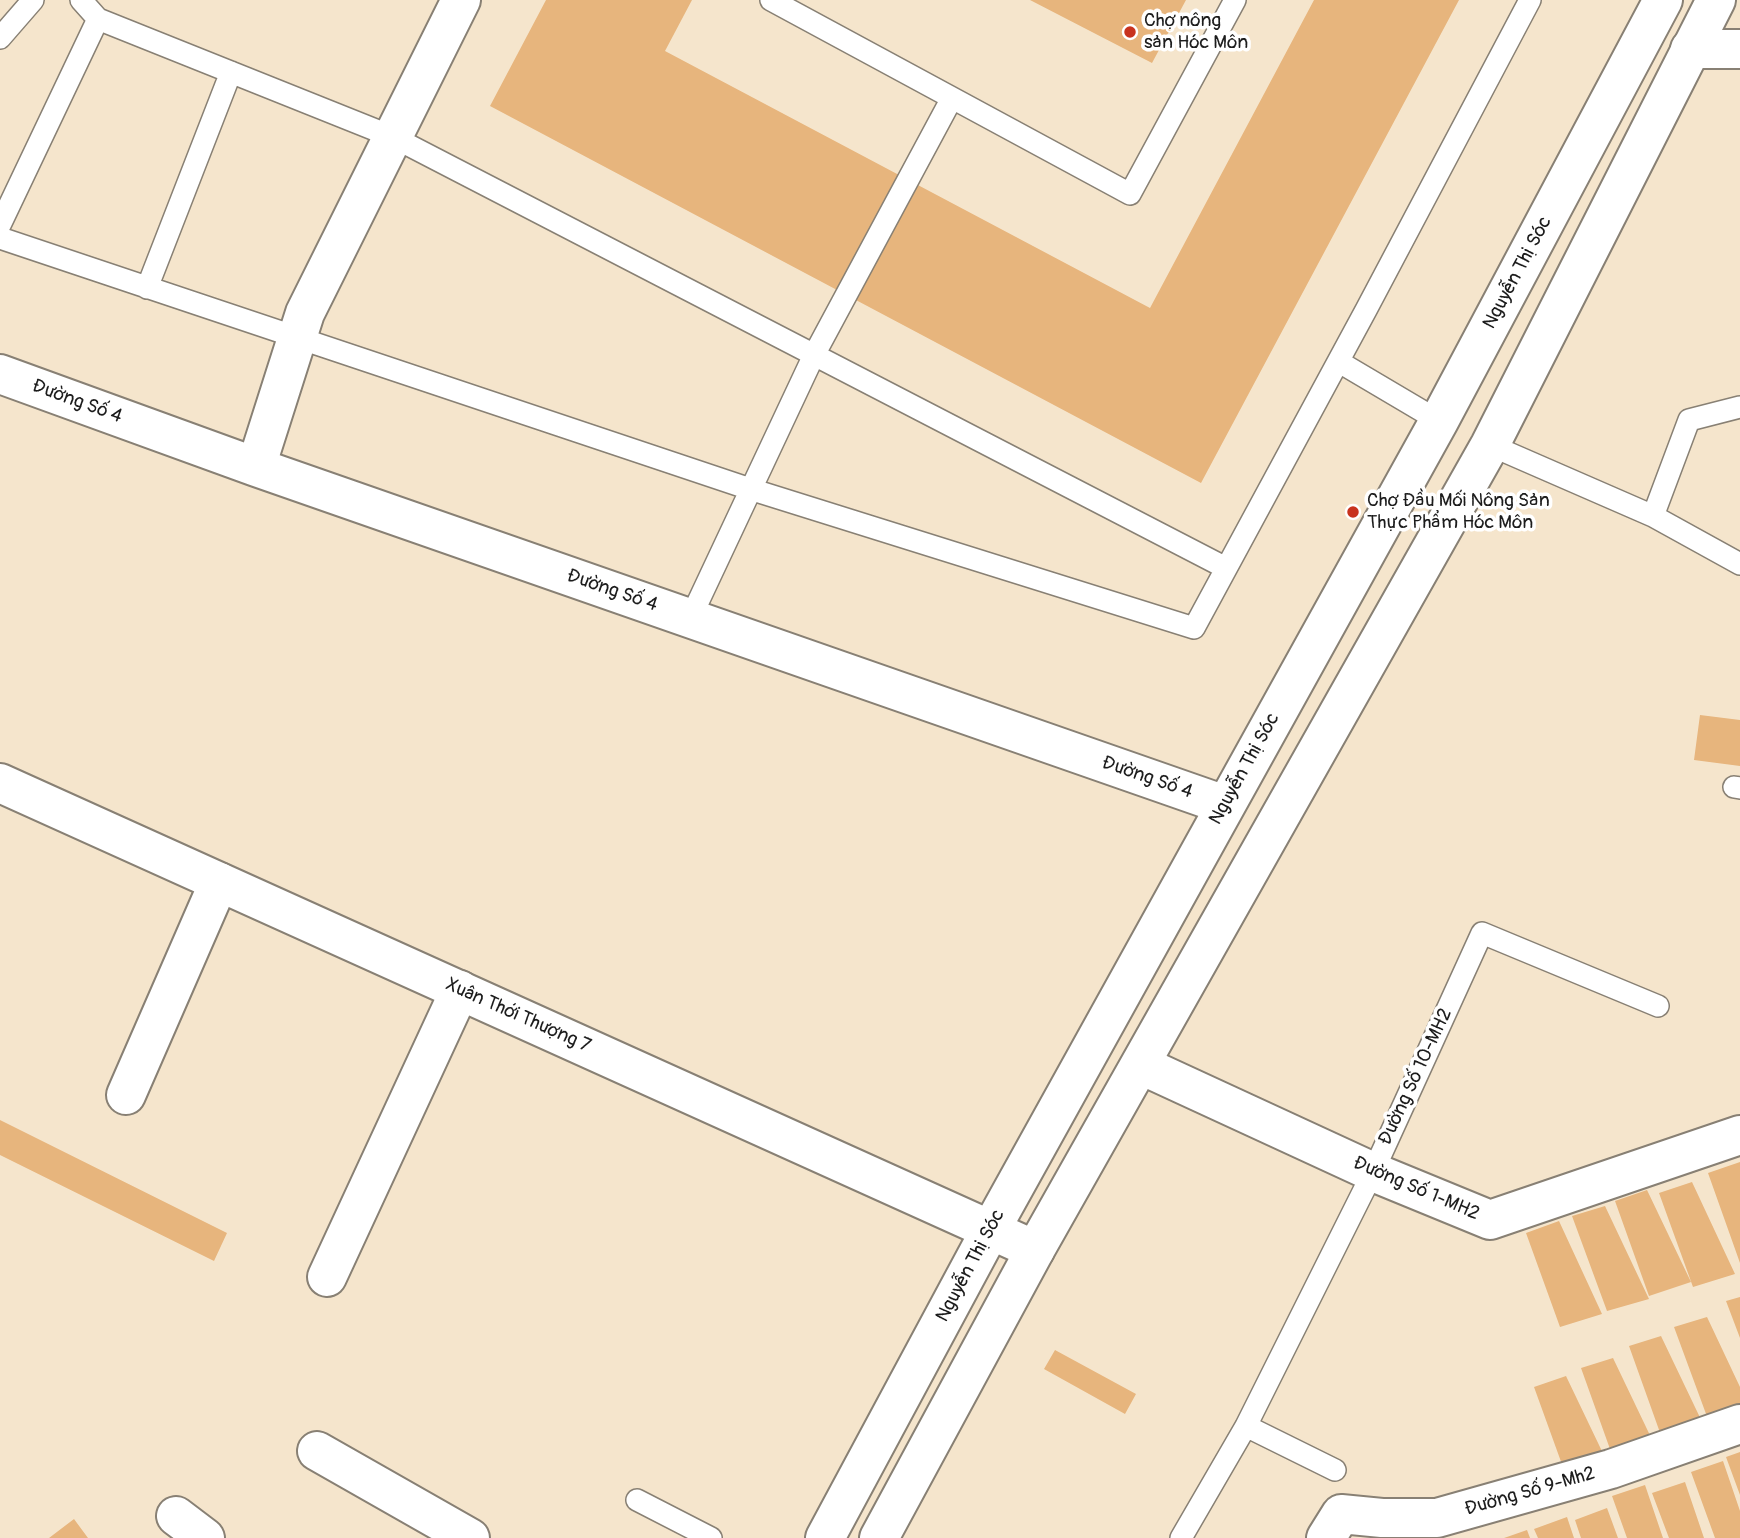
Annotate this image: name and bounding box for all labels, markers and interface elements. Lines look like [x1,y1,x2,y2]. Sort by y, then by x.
place label: Chợ nông sản Hóc Môn [1144,10,1248,54]
marker: Chợ nông sản Hóc Môn [1122,24,1138,40]
street label: Nguyễn Thị Sóc [1479,213,1557,333]
street label: Đường Số 4 [29,375,125,429]
place label: Chợ Đầu Mối Nông Sản Thực Phẩm Hóc Môn [1367,490,1550,534]
marker: Chợ Đầu Mối Nông Sản Thực Phẩm Hóc Môn [1345,504,1361,520]
street label: Đường Số 4 [564,565,660,617]
street label: Nguyễn Thị Sóc [1205,709,1285,829]
street label: Đường Số 4 [1099,752,1195,804]
street label: Xuân Thới Thượng 7 [442,974,594,1058]
street label: Đường Số 10-MH2 [1374,1005,1458,1149]
street label: Đường Số 1-MH2 [1349,1152,1483,1226]
street label: Nguyễn Thị Sóc [932,1206,1010,1326]
street label: Đường Số 9-Mh2 [1462,1463,1598,1521]

